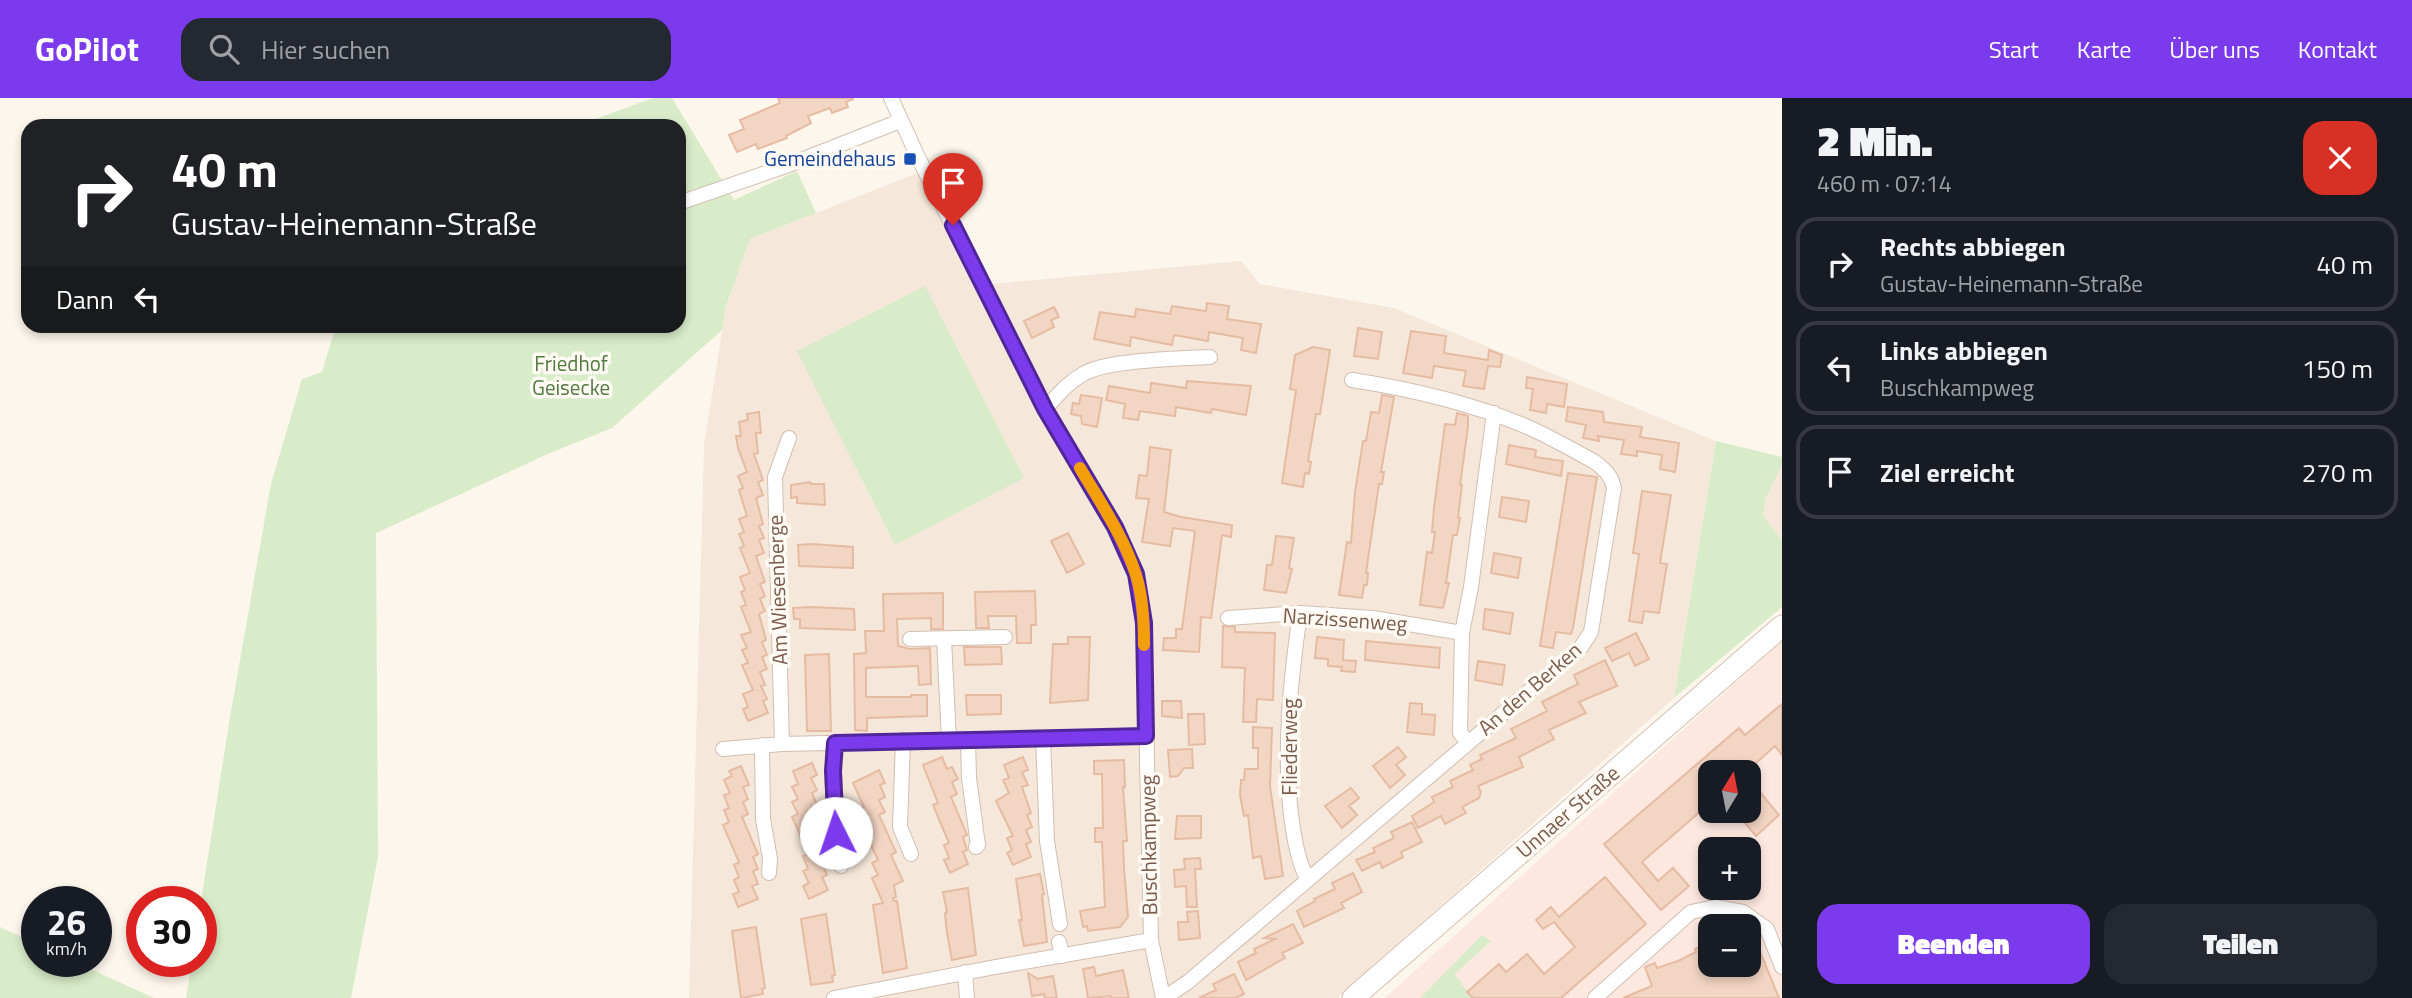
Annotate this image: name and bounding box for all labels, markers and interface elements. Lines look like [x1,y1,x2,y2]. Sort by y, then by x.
search box [181,18,671,81]
text: GoPilot [35,24,139,74]
icon: search [205,30,243,68]
text: Hier suchen [261,30,390,69]
text: Start [1989,31,2039,67]
text: Karte [2077,31,2131,67]
text: Über uns [2169,31,2260,67]
text: Kontakt [2298,31,2377,67]
text: 2 Min. [1817,108,1933,172]
button: close [2303,121,2377,195]
text: 40 m [171,131,278,206]
place label: Gemeindehaus [764,142,896,174]
icon: right [56,147,147,238]
marker: Gemeindehaus [902,151,918,167]
pin [923,153,983,225]
icon: arrive [934,164,972,202]
text: 460 m · 07:14 [1817,166,1952,201]
text: Gustav-Heinemann-Straße [171,199,537,247]
text: Rechts abbiegen [1880,227,2066,266]
icon: right [1821,245,1859,283]
text: 40 m [2316,245,2373,284]
text: Gustav-Heinemann-Straße [1880,266,2143,301]
text: Dann [56,280,114,319]
icon: left [128,280,166,318]
text: Links abbiegen [1880,331,2048,370]
park label: Friedhof Geisecke [532,347,610,403]
icon: left [1821,349,1859,387]
text: 150 m [2302,349,2373,388]
text: Buschkampweg [1880,370,2034,405]
icon: arrive [1821,453,1859,491]
text: Ziel erreicht [1880,453,2015,492]
text: 270 m [2302,453,2373,492]
street label: Am Wiesenberge [758,514,796,666]
street label: Narzissenweg [1282,599,1409,639]
street label: An den Berken [1470,634,1588,742]
street label: Fliederweg [1273,698,1305,796]
street label: Unnaer Straße [1509,757,1626,865]
north arrow [1698,760,1760,822]
map controls [1698,760,1761,977]
street label: Buschkampweg [1131,774,1165,916]
position arrow [799,796,873,870]
button: + [1698,837,1761,900]
speed limit sign: 30 [126,886,217,977]
text: 26 [47,895,86,949]
button: Beenden [1817,904,2090,984]
button: Teilen [2104,904,2377,984]
button: − [1698,914,1761,977]
text: km/h [46,935,87,962]

